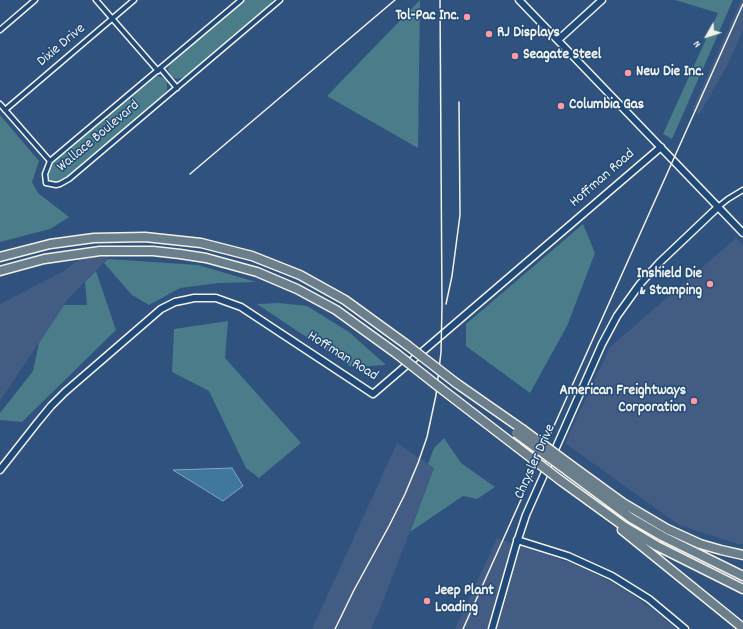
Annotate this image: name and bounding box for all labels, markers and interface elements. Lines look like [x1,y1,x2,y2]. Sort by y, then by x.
place label: Tol-Pac Inc. [396,8,459,26]
marker: Tol-Pac Inc. [462,12,472,22]
north arrow [687,16,727,56]
street label: Dixie Drive [34,21,90,71]
place label: RJ Displays [497,25,560,43]
marker: RJ Displays [484,29,494,39]
text: N [690,36,706,51]
place label: Seagate Steel [523,47,601,65]
marker: Seagate Steel [510,51,520,61]
place label: New Die Inc. [636,64,704,82]
marker: New Die Inc. [623,68,633,78]
street label: Wallace Boulevard [54,97,144,177]
place label: Columbia Gas [569,97,644,115]
marker: Columbia Gas [556,101,566,111]
street label: Hoffman Road [567,146,639,212]
place label: Inshield Die & Stamping [637,266,702,301]
marker: Inshield Die & Stamping [705,279,715,289]
street label: Hoffman Road [303,328,381,386]
place label: American Freightways Corporation [560,383,686,418]
marker: American Freightways Corporation [689,396,699,406]
street label: Chrysler Drive [511,422,561,502]
place label: Jeep Plant Loading [435,583,494,618]
marker: Jeep Plant Loading [422,596,432,606]

